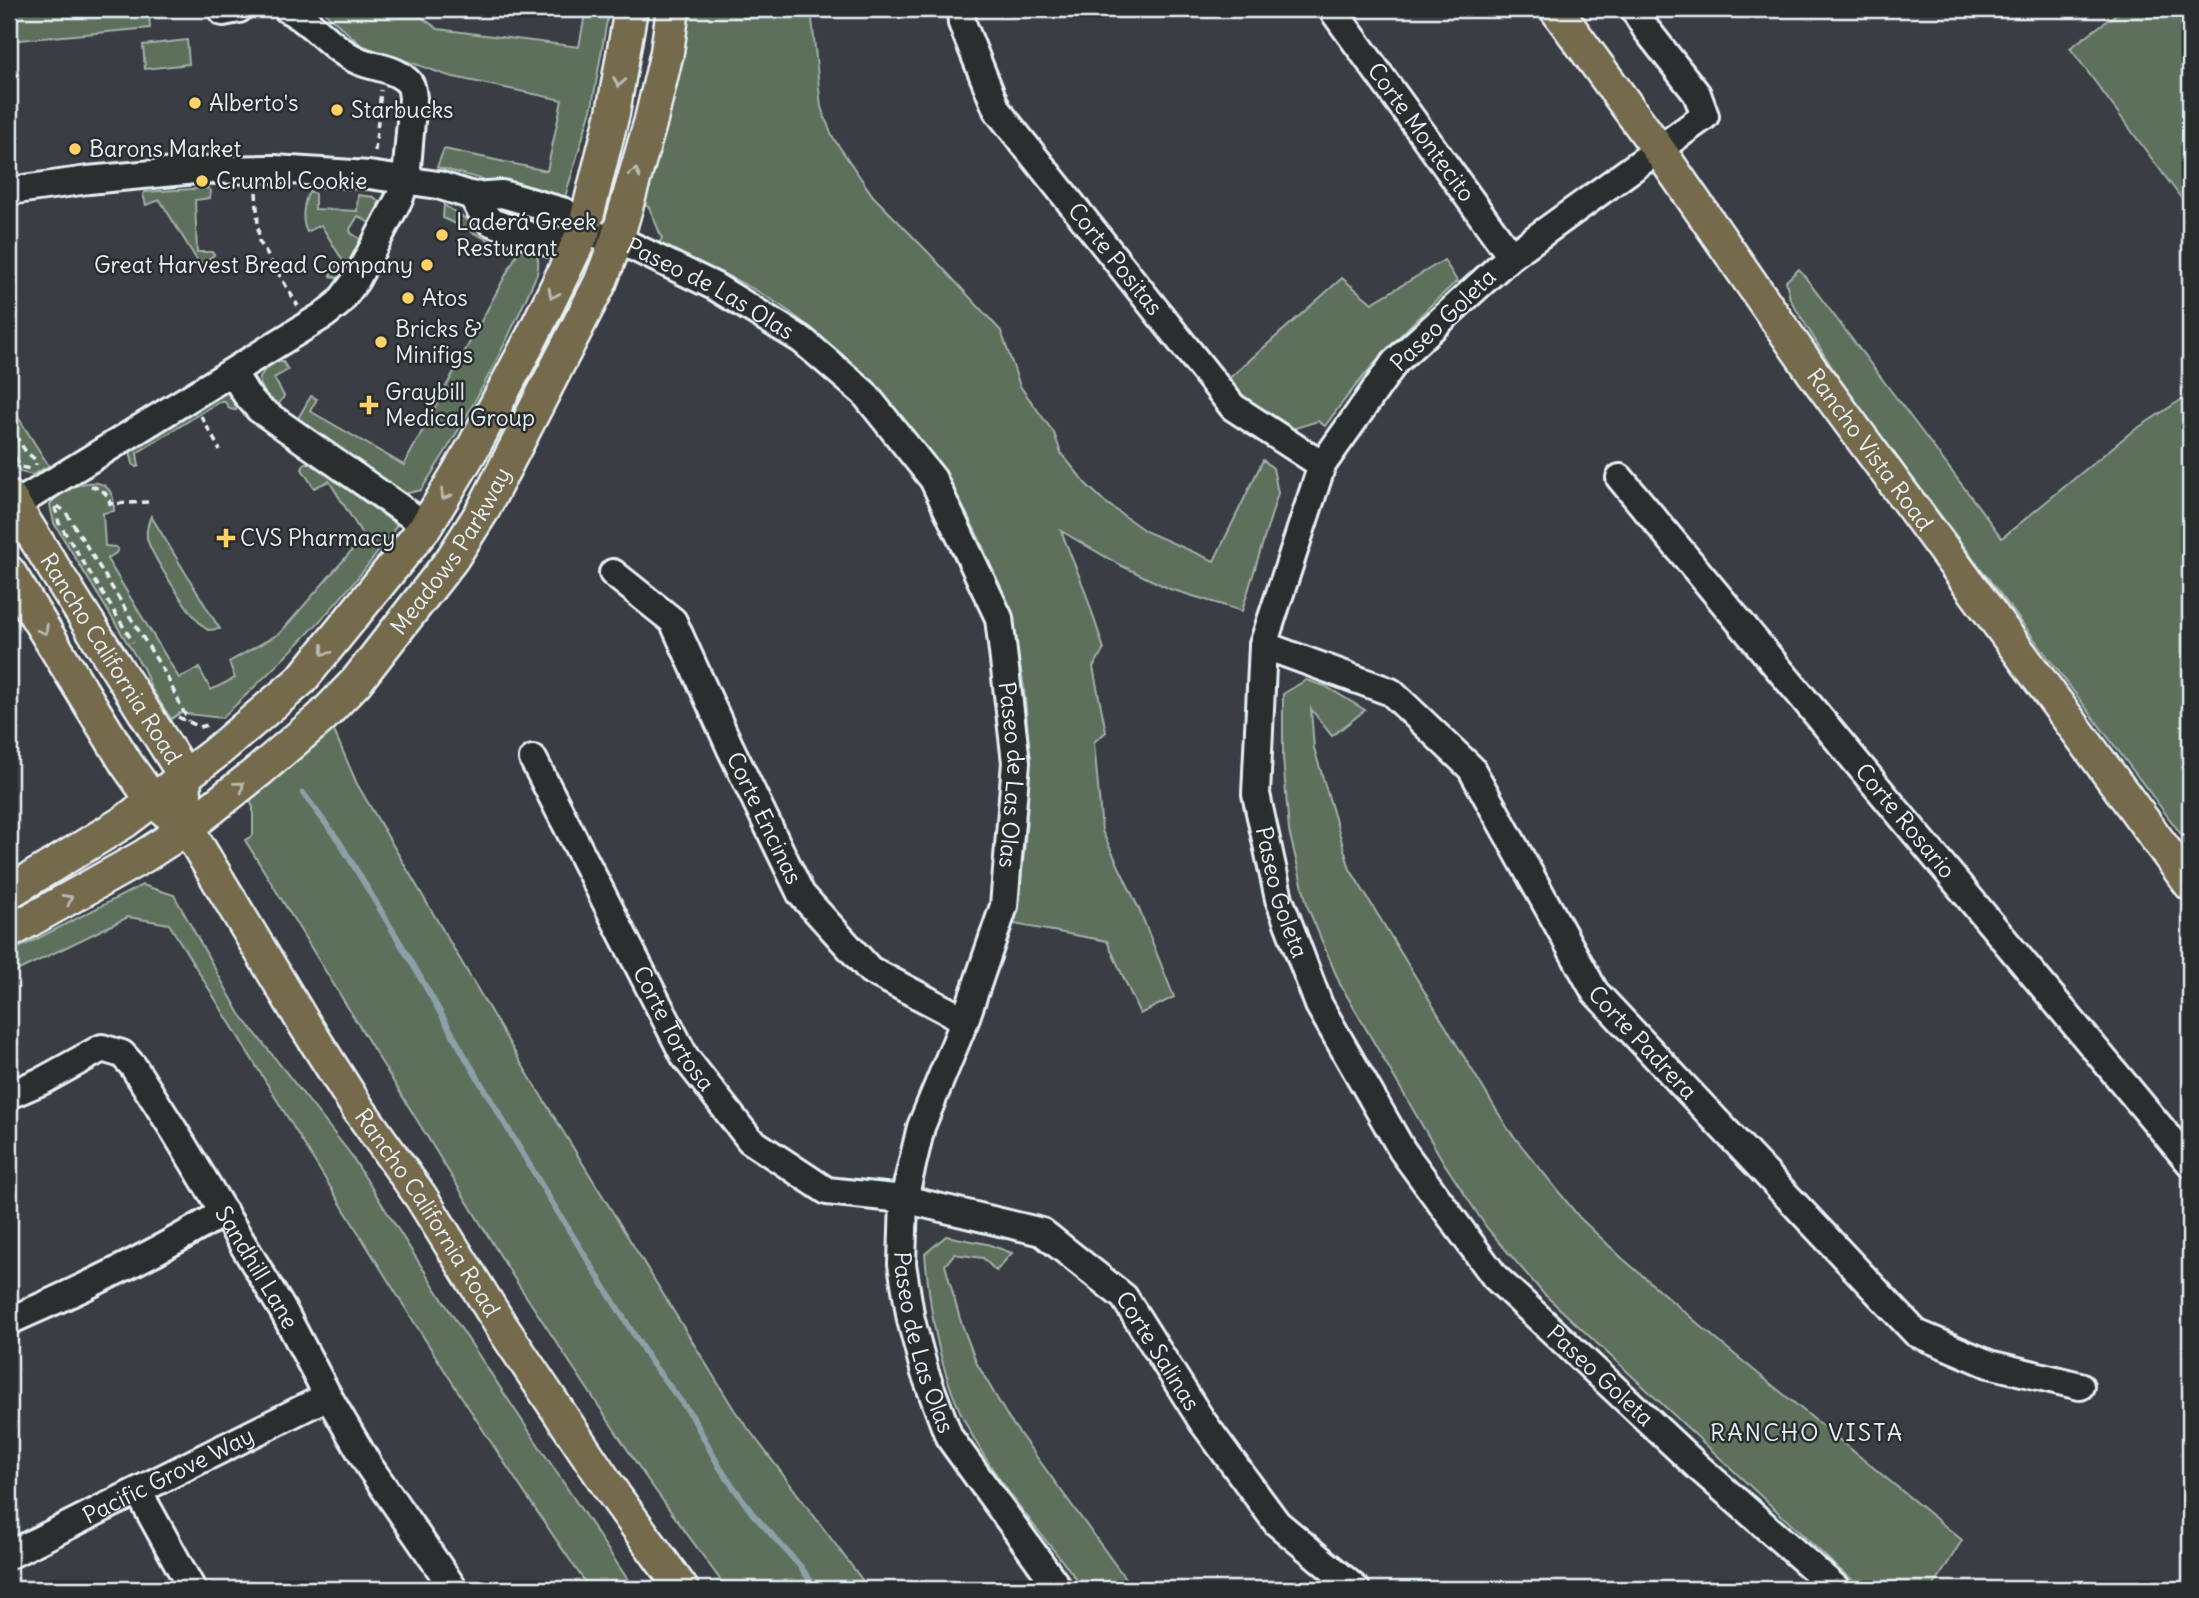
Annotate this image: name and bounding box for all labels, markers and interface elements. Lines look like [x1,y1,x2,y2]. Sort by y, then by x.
street label: Corte Montecito [1362,57,1482,207]
one-way arrow [612,76,627,88]
place label: Alberto's [209,88,299,117]
marker: Alberto's [187,95,203,111]
place label: Starbucks [351,95,454,124]
marker: Starbucks [329,102,345,118]
place label: Barons Market [89,134,242,163]
marker: Barons Market [67,141,83,157]
place label: Crumbl Cookie [216,166,367,195]
one-way arrow [627,168,642,180]
marker: Crumbl Cookie [194,173,210,189]
street label: Corte Positas [1062,196,1169,321]
place label: Laderá Greek Resturant [456,207,597,262]
marker: Laderá Greek Resturant [434,227,450,243]
street label: Paseo de Las Olas [622,231,800,346]
place label: Great Harvest Bread Company [94,250,413,279]
marker: Great Harvest Bread Company [419,257,435,273]
street label: Paseo Goleta [1384,262,1502,377]
place label: Atos [422,283,468,312]
one-way arrow [547,287,561,299]
marker: Atos [400,290,416,306]
place label: Bricks & Minifigs [395,314,482,369]
marker: Bricks & Minifigs [373,334,389,350]
street label: Rancho Vista Road [1801,362,1940,536]
place label: Graybill Medical Group [385,377,535,432]
marker: Graybill Medical Group [359,395,379,415]
street label: Meadows Parkway [384,462,517,640]
one-way arrow [440,487,453,500]
place label: CVS Pharmacy [240,523,395,552]
marker: CVS Pharmacy [218,530,234,546]
street label: Rancho California Road [34,548,188,769]
one-way arrow [36,622,49,635]
one-way arrow [321,643,334,655]
street label: Paseo de Las Olas [993,680,1031,869]
street label: Corte Encinas [721,747,809,889]
street label: Corte Rosario [1849,757,1962,884]
one-way arrow [233,781,245,794]
street label: Paseo Goleta [1250,824,1315,962]
one-way arrow [61,894,74,907]
street label: Corte Tortosa [627,961,721,1097]
street label: Corte Padrera [1582,979,1703,1105]
street label: Rancho California Road [349,1103,507,1322]
street label: Sandhill Lane [209,1200,305,1334]
street label: Paseo de Las Olas [888,1251,961,1437]
street label: Corte Salinas [1110,1285,1207,1416]
street label: Paseo Goleta [1541,1318,1660,1432]
district label: RANCHO VISTA [1710,1417,1904,1447]
street label: Pacific Grove Way [78,1420,258,1530]

